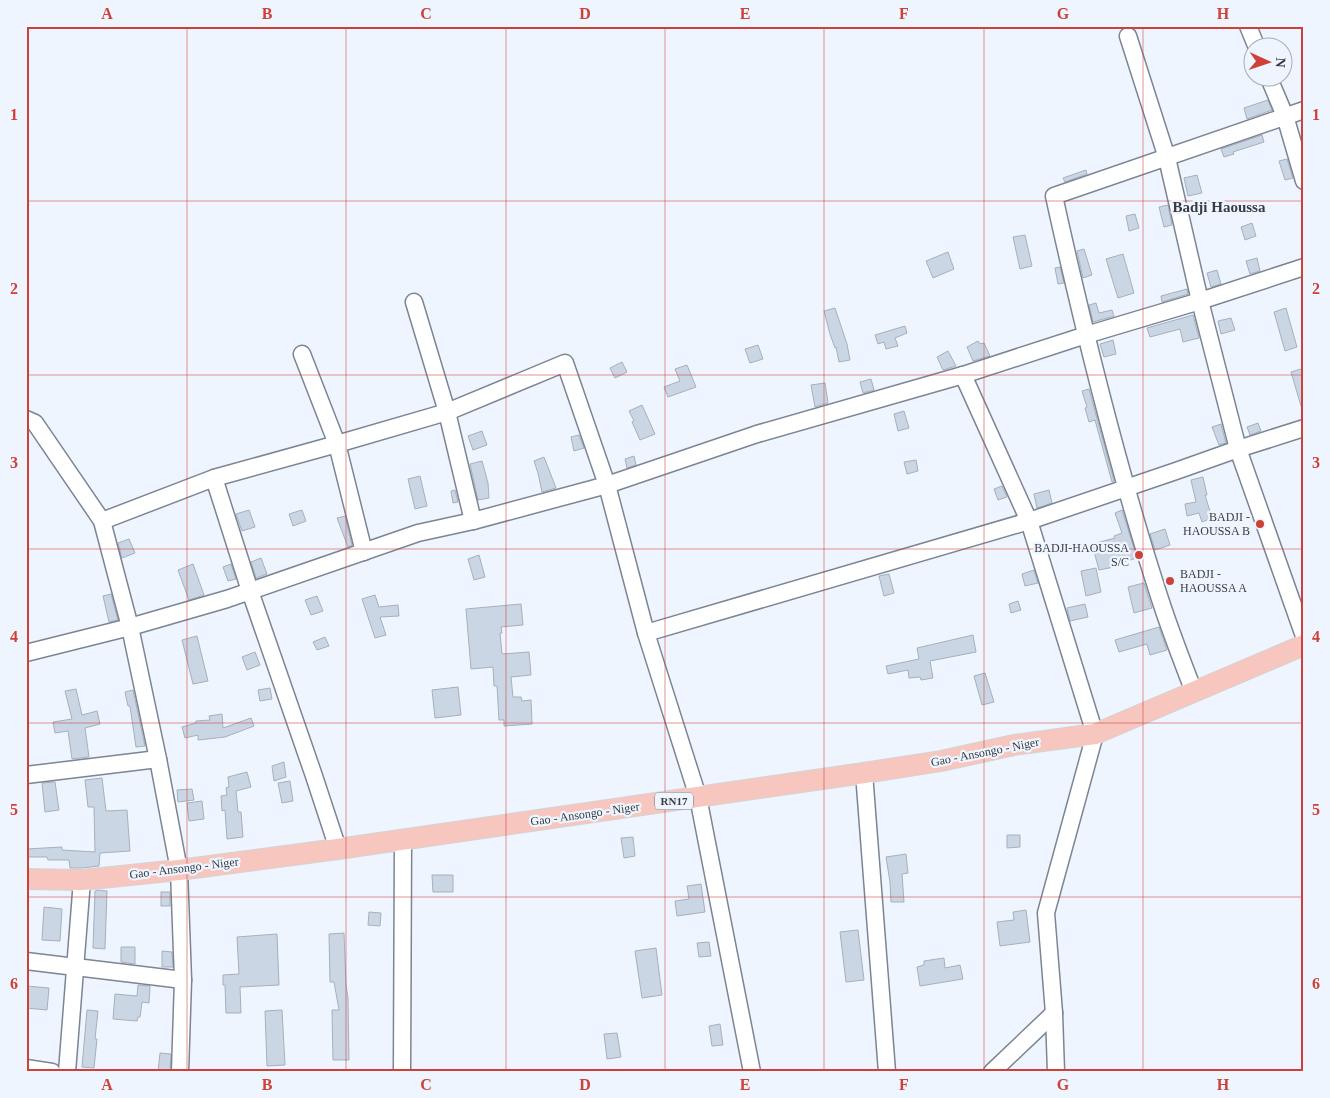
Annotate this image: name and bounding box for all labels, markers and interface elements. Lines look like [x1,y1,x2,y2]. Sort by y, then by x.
text: A [101,5,113,22]
text: B [262,5,273,22]
text: C [420,5,432,22]
text: D [579,5,591,22]
text: E [740,5,750,22]
text: F [899,5,909,22]
text: G [1057,5,1070,22]
text: H [1217,5,1230,22]
north arrow [1242,38,1292,88]
text: N [1273,57,1288,68]
text: 1 [10,106,18,123]
text: 1 [1312,106,1320,123]
district label: Badji Haoussa [1173,199,1266,215]
text: 2 [10,280,18,297]
text: 2 [1312,280,1320,297]
text: 3 [10,454,18,471]
text: 3 [1312,454,1320,471]
place label: BADJI - HAOUSSA B [1183,510,1250,538]
marker: BADJI - HAOUSSA B [1254,518,1266,530]
place label: BADJI-HAOUSSA S/C [1034,541,1129,569]
marker: BADJI-HAOUSSA S/C [1133,549,1145,561]
place label: BADJI - HAOUSSA A [1180,567,1247,595]
marker: BADJI - HAOUSSA A [1164,575,1176,587]
text: 4 [10,628,18,645]
text: 4 [1312,628,1320,645]
street label: Gao - Ansongo - Niger [930,735,1040,769]
road number: RN17 [655,792,693,809]
street label: Gao - Ansongo - Niger [530,799,640,829]
text: 5 [10,801,18,818]
text: 5 [1312,801,1320,818]
street label: Gao - Ansongo - Niger [129,854,239,882]
text: 6 [10,975,18,992]
text: 6 [1312,975,1320,992]
text: A [101,1076,113,1093]
text: B [262,1076,273,1093]
text: C [420,1076,432,1093]
text: D [579,1076,591,1093]
text: E [740,1076,750,1093]
text: F [899,1076,909,1093]
text: G [1057,1076,1070,1093]
text: H [1217,1076,1230,1093]

